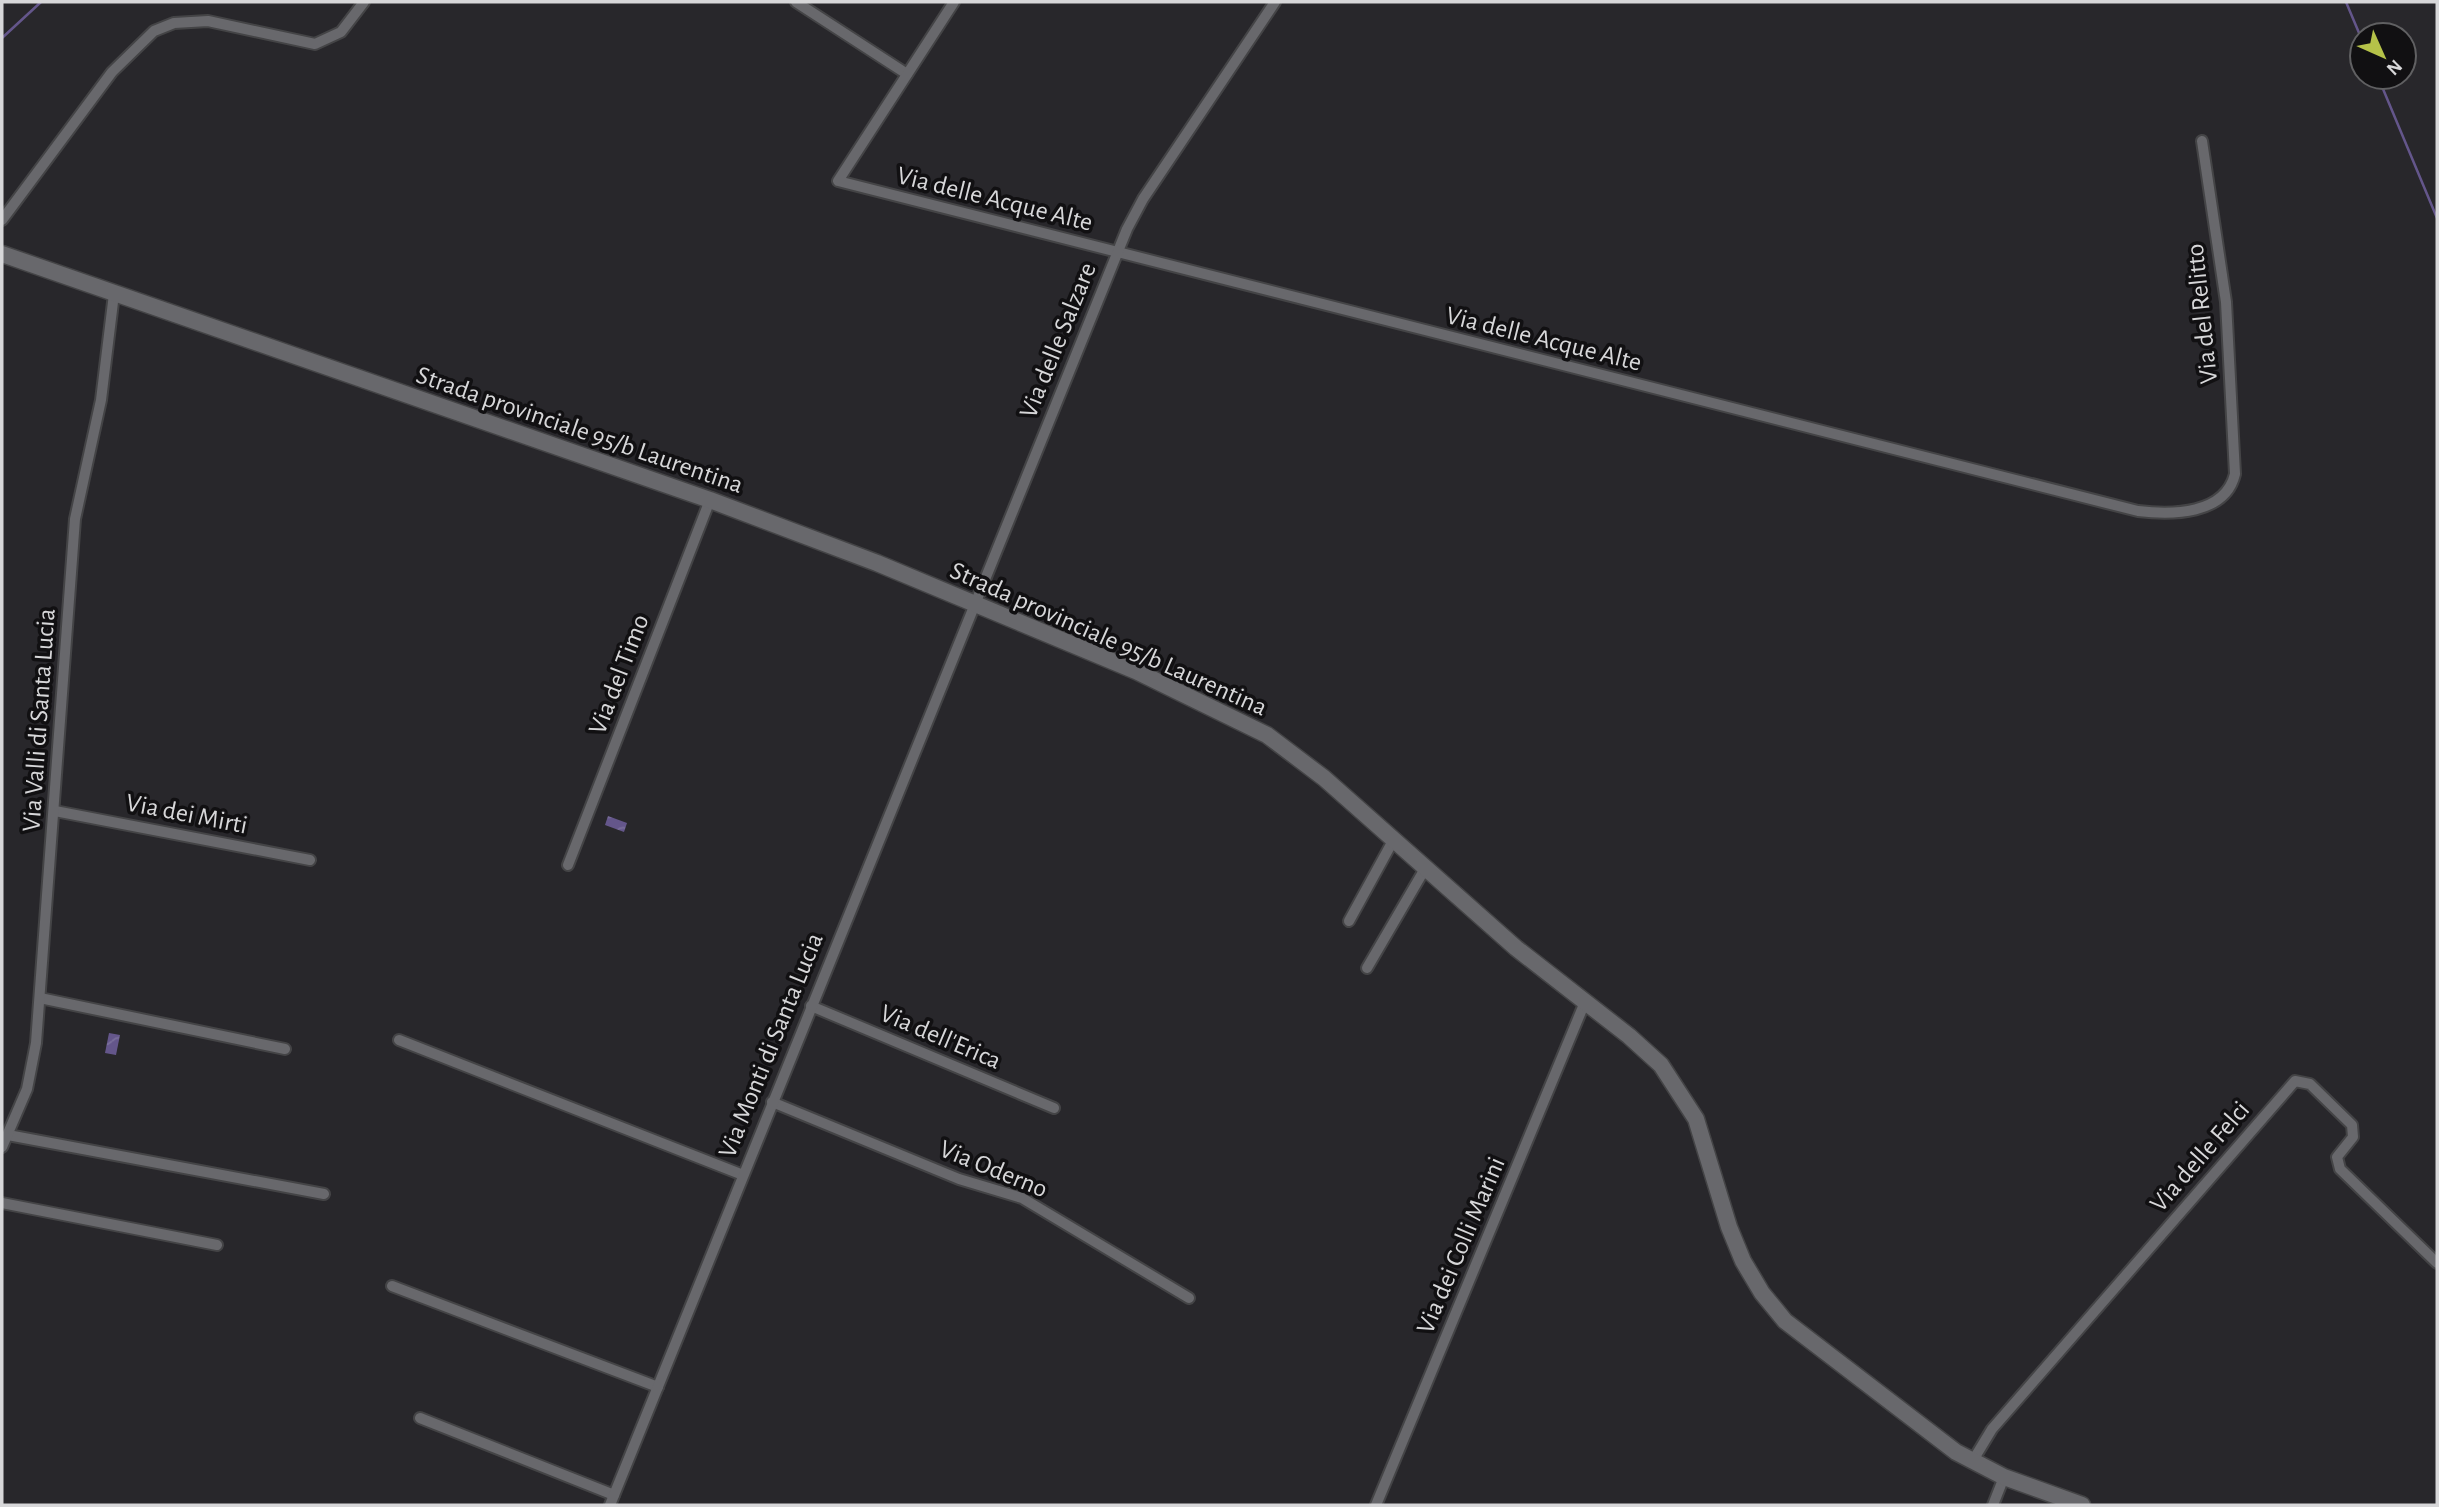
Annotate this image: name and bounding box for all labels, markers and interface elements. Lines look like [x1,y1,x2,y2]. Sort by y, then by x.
north arrow [2348,21,2418,91]
text: N [2383,56,2405,78]
street label: Via delle Acque Alte [894,162,1095,236]
street label: Via del Relitto [2182,243,2222,385]
street label: Via delle Salzare [1015,259,1101,422]
street label: Via delle Acque Alte [1443,302,1644,376]
street label: Strada provinciale 95/b Laurentina [413,362,746,498]
street label: Strada provinciale 95/b Laurentina [946,557,1271,721]
street label: Via Valli di Santa Lucia [18,607,60,833]
street label: Via del Timo [584,611,654,738]
street label: Via dei Mirti [124,789,250,838]
street label: Via Monti di Santa Lucia [714,929,828,1161]
street label: Via dell'Erica [876,1000,1005,1074]
street label: Via delle Felci [2145,1096,2254,1217]
street label: Via Oderno [936,1136,1051,1202]
street label: Via dei Colli Marini [1412,1153,1510,1337]

